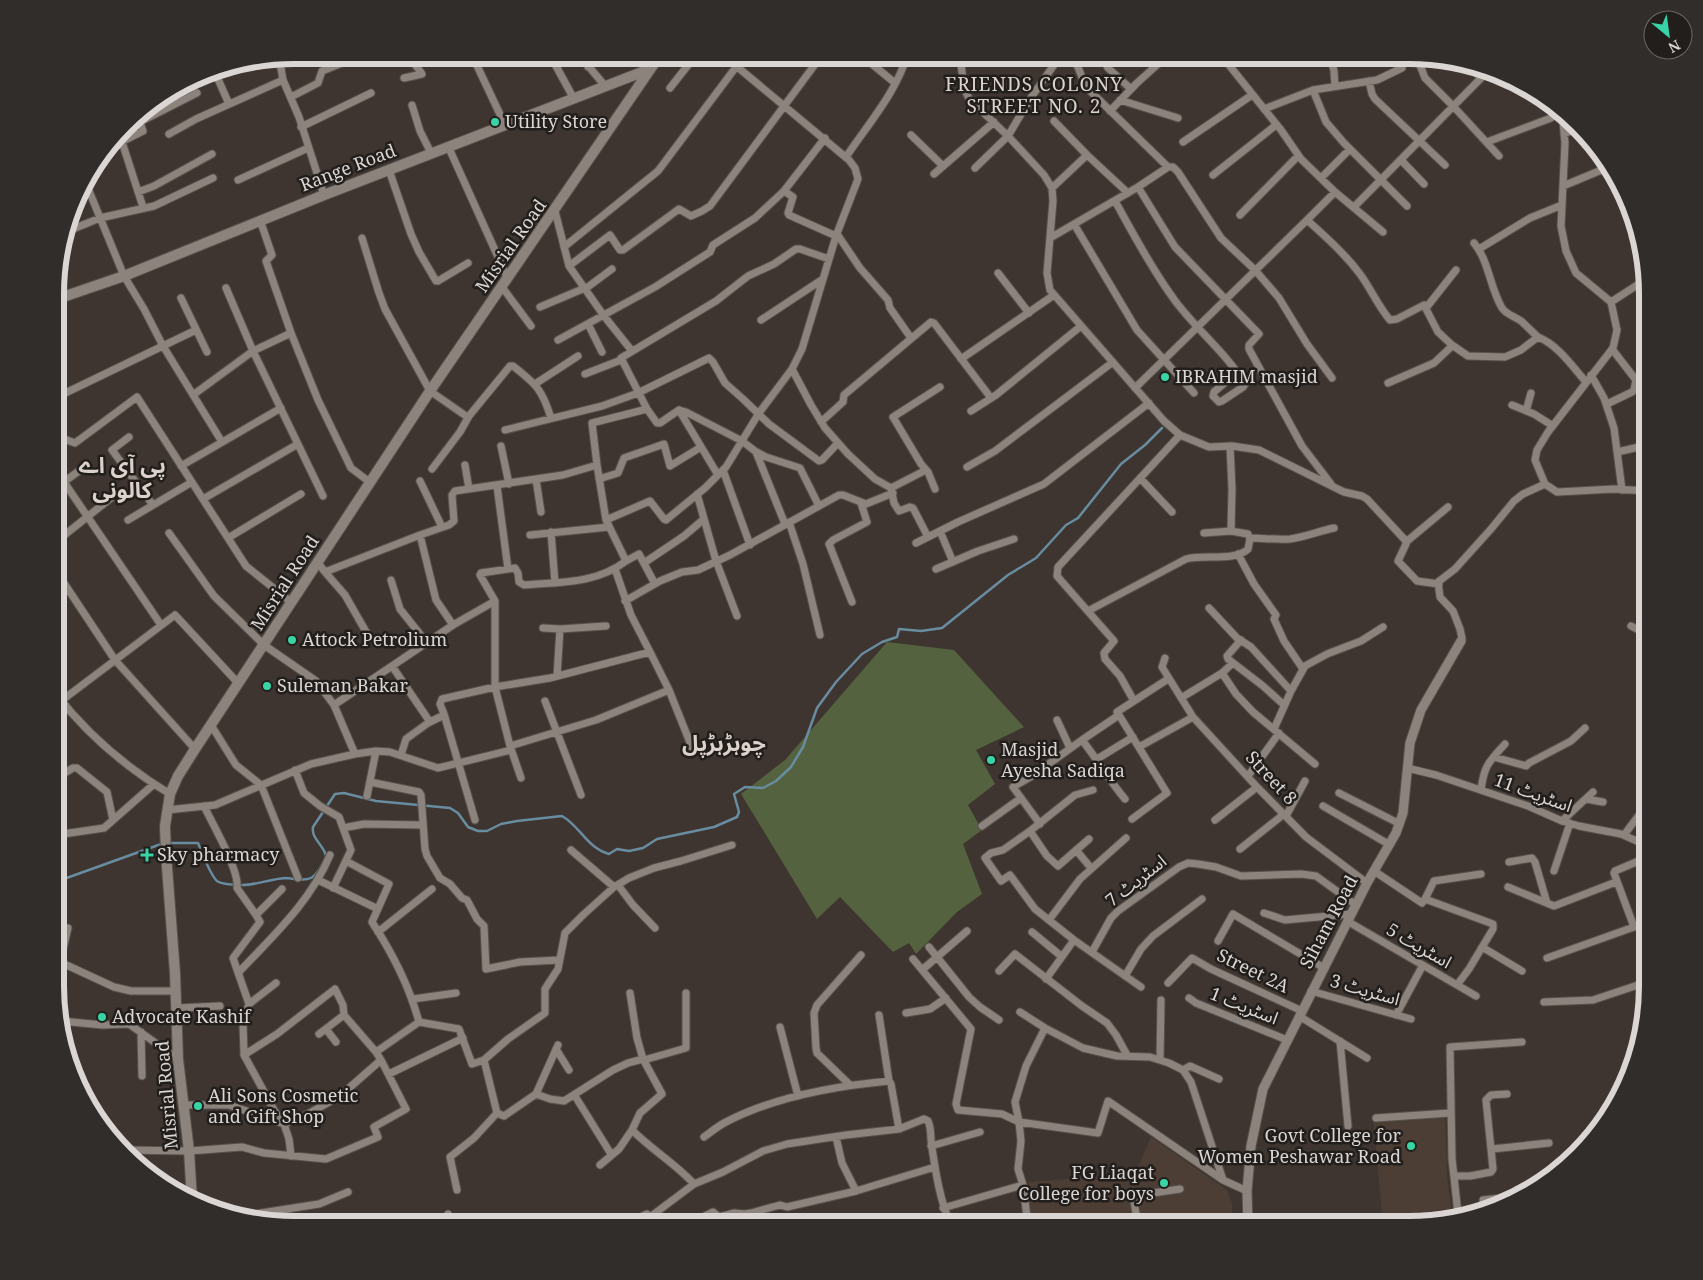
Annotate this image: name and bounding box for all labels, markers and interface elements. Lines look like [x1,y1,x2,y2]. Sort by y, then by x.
north arrow [1643,10,1693,60]
text: N [1665,36,1684,58]
district label: FRIENDS COLONY STREET NO. 2 [945,71,1123,119]
place label: Utility Store [505,109,607,133]
marker: Utility Store [489,116,501,128]
street label: Range Road [296,138,399,196]
street label: Misrial Road [469,194,551,297]
place label: IBRAHIM masjid [1175,364,1318,388]
marker: IBRAHIM masjid [1159,371,1171,383]
district label: پی آی اے کالونی [78,449,166,504]
street label: Misrial Road [244,530,324,635]
place label: Attock Petrolium [302,627,447,651]
marker: Attock Petrolium [286,634,298,646]
place label: Suleman Bakar [277,673,408,697]
marker: Suleman Bakar [261,680,273,692]
district label: چوہڑہڑپل [682,727,766,758]
place label: Masjid Ayesha Sadiqa [1001,737,1125,782]
street label: Street 8 [1241,745,1303,809]
marker: Masjid Ayesha Sadiqa [985,754,997,766]
street label: اسٹریٹ 11 [1491,767,1576,817]
place label: Sky pharmacy [157,842,280,866]
marker: Sky pharmacy [141,849,153,861]
street label: اسٹریٹ 7 [1100,849,1171,912]
street label: Siham Road [1294,871,1363,972]
street label: اسٹریٹ 5 [1383,917,1456,973]
street label: Street 2A [1213,942,1294,998]
street label: اسٹریٹ 3 [1328,968,1403,1010]
street label: اسٹریٹ 1 [1207,981,1282,1030]
place label: Advocate Kashif [112,1004,252,1028]
marker: Advocate Kashif [96,1011,108,1023]
street label: Misrial Road [149,1040,183,1150]
place label: Ali Sons Cosmetic and Gift Shop [208,1083,359,1128]
marker: Ali Sons Cosmetic and Gift Shop [192,1100,204,1112]
place label: Govt College for Women Peshawar Road [1198,1123,1402,1168]
marker: Govt College for Women Peshawar Road [1405,1140,1417,1152]
place label: FG Liaqat College for boys [1018,1160,1154,1205]
marker: FG Liaqat College for boys [1158,1177,1170,1189]

